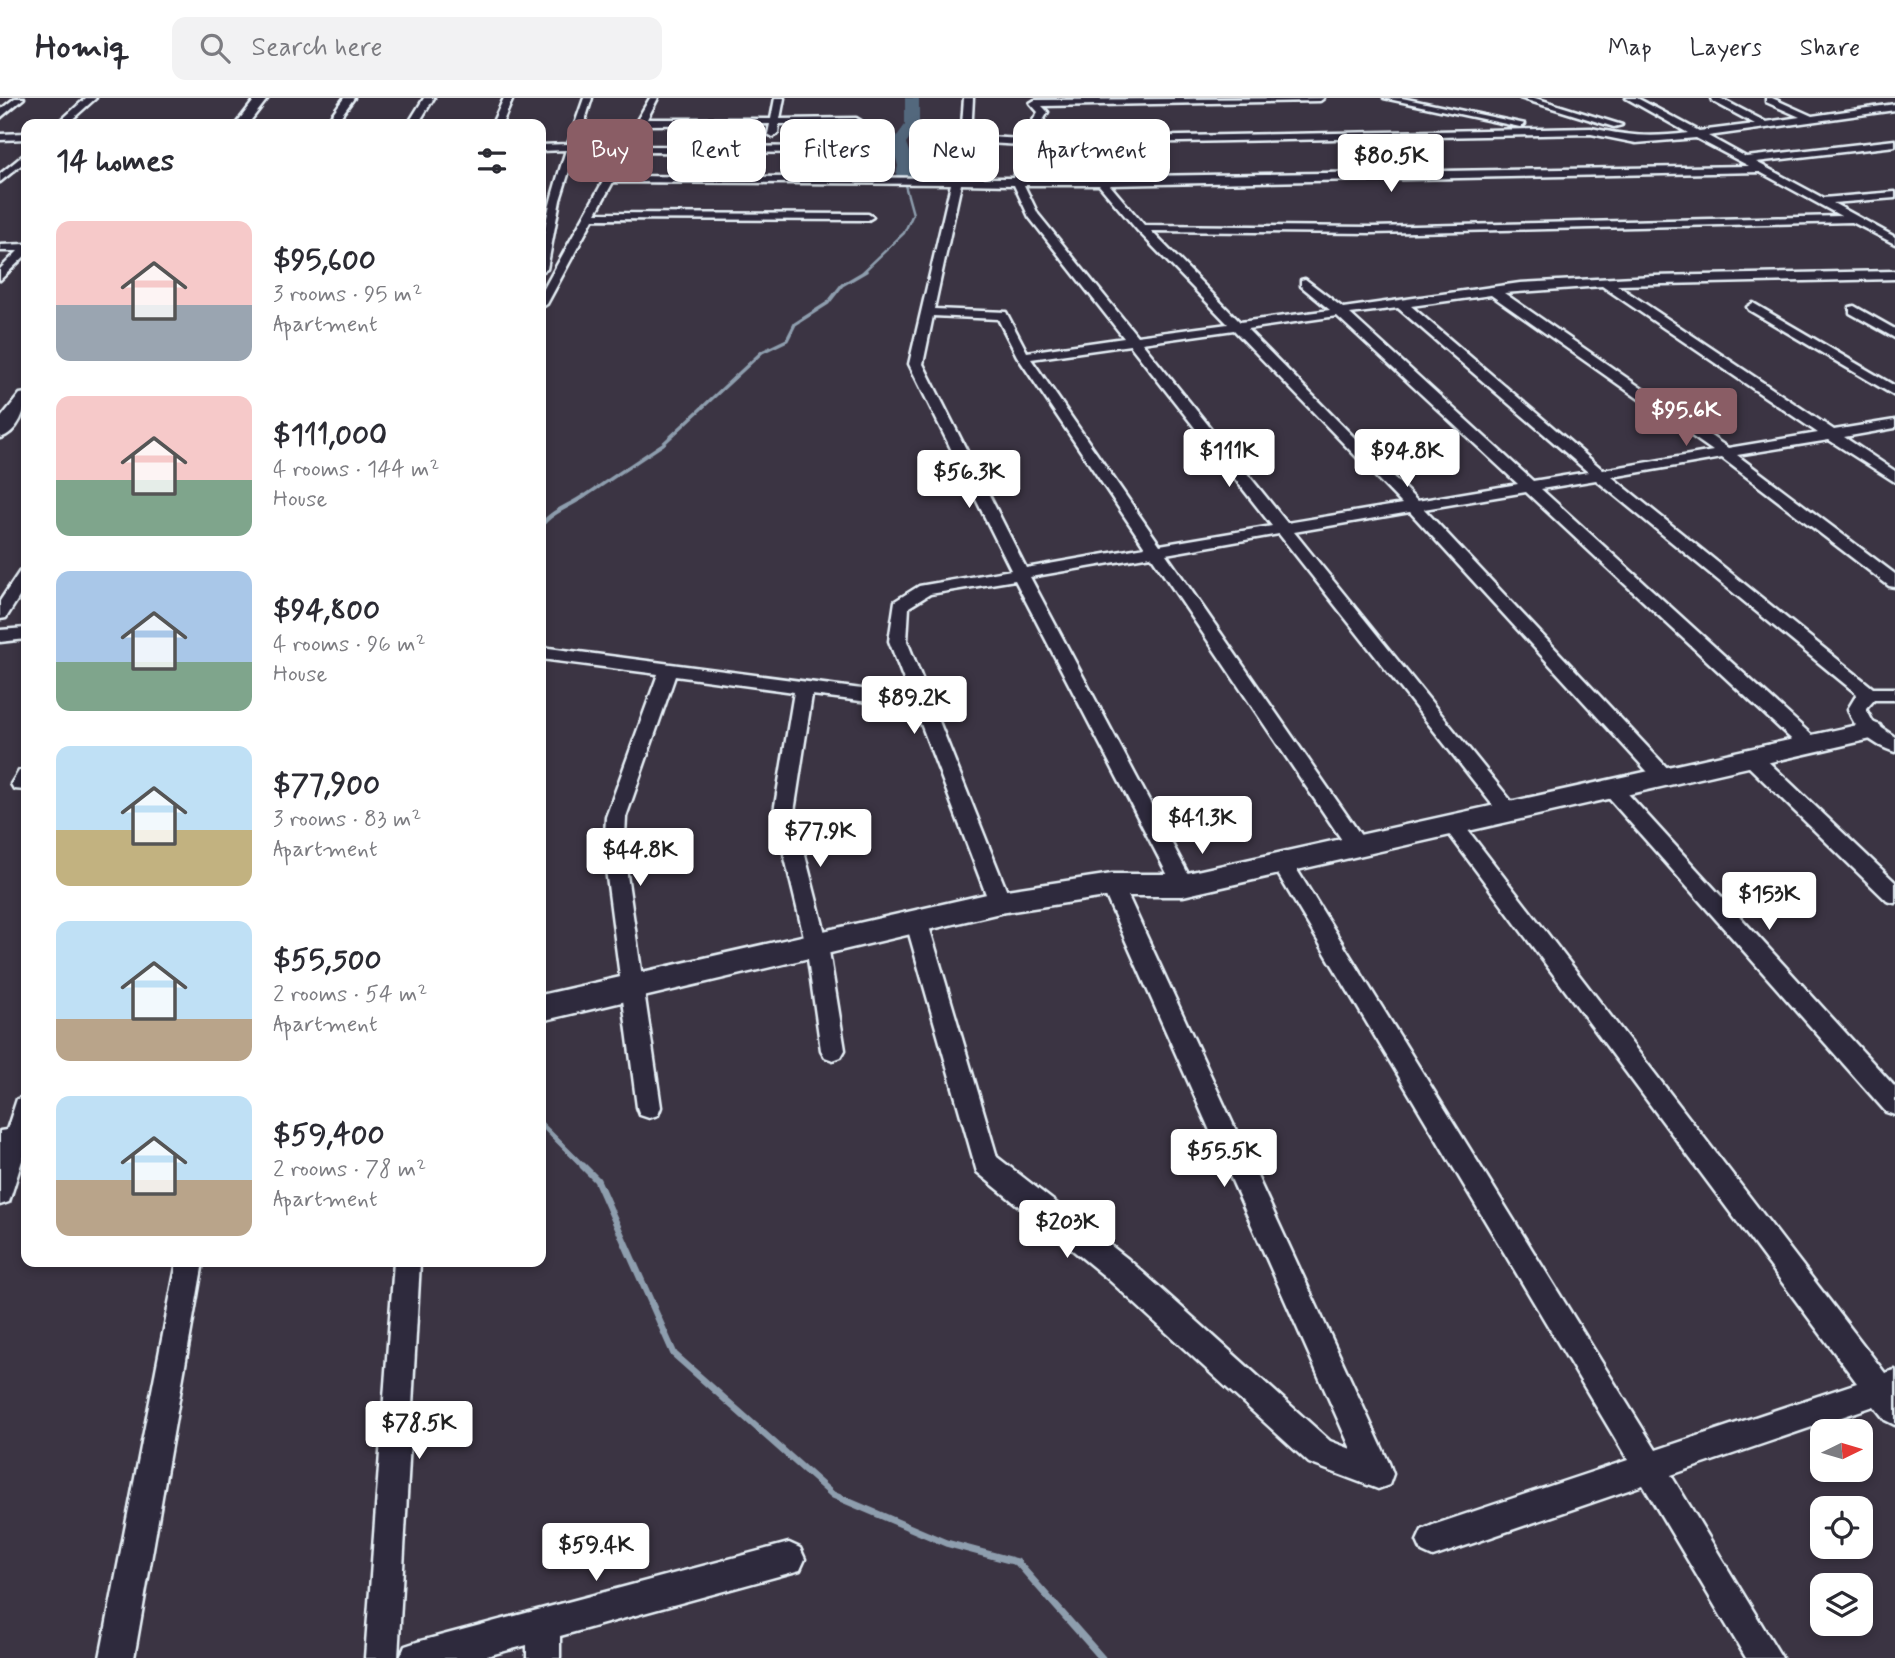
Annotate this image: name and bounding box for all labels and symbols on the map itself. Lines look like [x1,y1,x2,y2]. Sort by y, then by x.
pin: $80.5K [1334,134,1448,194]
pin: $95.6K [1629,388,1743,448]
pin: $111K [1180,430,1278,489]
pin: $94.8K [1350,430,1464,489]
pin: $56.3K [912,450,1026,510]
pin: $89.2K [857,676,971,736]
pin: $41.3K [1145,796,1259,856]
pin: $77.9K [763,810,877,869]
pin: $44.8K [583,828,697,888]
pin: $153K [1720,872,1818,932]
pin: $55.5K [1167,1130,1281,1189]
pin: $203K [1018,1200,1116,1260]
pin: $78.5K [362,1402,476,1461]
north arrow [1810,1419,1872,1482]
pin: $59.4K [539,1524,653,1583]

